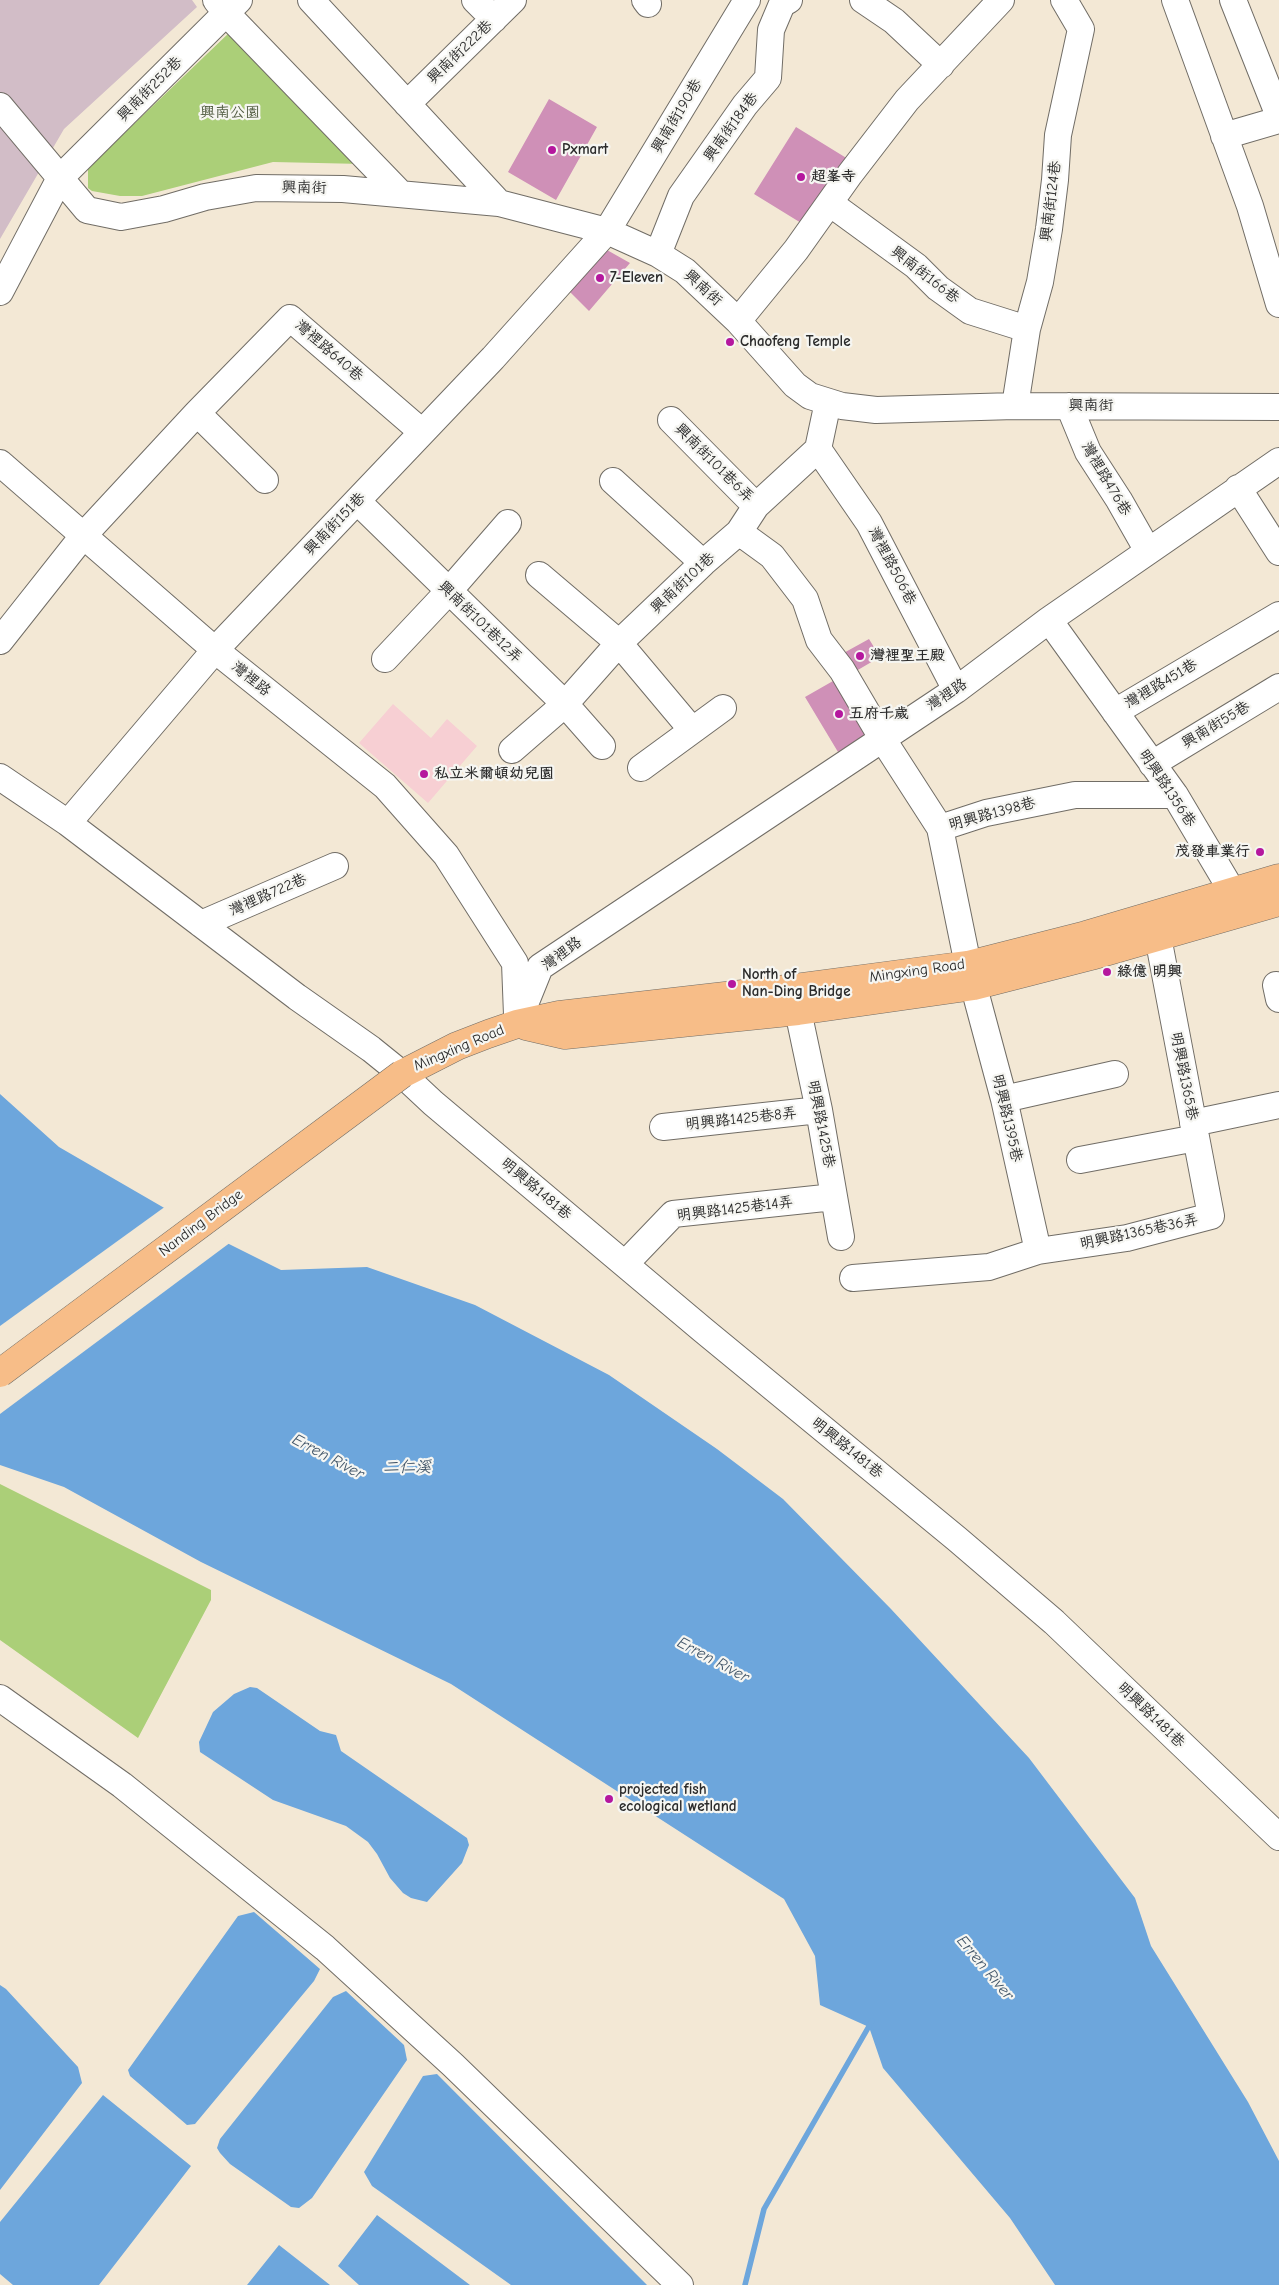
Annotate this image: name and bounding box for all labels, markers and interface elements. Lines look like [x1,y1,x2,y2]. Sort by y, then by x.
street label: 興南街222巷 [424,17,496,87]
street label: 興南街252巷 [114,53,186,125]
street label: 興南街190巷 [648,76,706,156]
street label: 興南街184巷 [700,89,762,165]
park label: 興南公園 [200,104,260,122]
place label: Pxmart [562,141,608,159]
marker: Pxmart [546,144,558,156]
street label: 興南街124巷 [1037,160,1065,242]
place label: 超峯寺 [811,168,856,186]
marker: 超峯寺 [795,171,807,183]
street label: 興南街 [281,179,327,197]
street label: 興南街166巷 [887,243,963,307]
street label: 興南街 [680,266,726,310]
place label: 7-Eleven [610,269,663,287]
marker: 7-Eleven [594,272,606,284]
street label: 灣裡路640巷 [291,316,367,386]
place label: Chaofeng Temple [740,333,851,351]
marker: Chaofeng Temple [724,336,736,348]
street label: 興南街 [1069,397,1113,415]
street label: 興南街101巷6弄 [671,420,757,506]
street label: 灣裡路476巷 [1077,439,1135,519]
street label: 興南街151巷 [301,489,369,559]
street label: 灣裡路506巷 [864,524,920,608]
street label: 興南街101巷 [647,549,719,617]
street label: 興南街101巷12弄 [434,577,526,667]
place label: 灣裡聖王殿 [870,647,945,665]
marker: 灣裡聖王殿 [854,650,866,662]
street label: 灣裡路451巷 [1122,655,1200,713]
street label: 灣裡路 [228,658,274,700]
street label: 灣裡路 [923,675,971,715]
street label: 興南街55巷 [1179,698,1253,752]
place label: 五府千歲 [849,705,909,723]
marker: 五府千歲 [833,708,845,720]
street label: 明興路1356巷 [1134,746,1200,830]
place label: 私立米爾頓幼兒園 [434,765,554,783]
marker: 私立米爾頓幼兒園 [418,768,430,780]
street label: 明興路1398巷 [947,794,1037,834]
place label: 茂發車業行 [1175,843,1250,861]
marker: 茂發車業行 [1254,846,1266,858]
street label: 灣裡路722巷 [227,870,309,920]
street label: 灣裡路 [539,933,585,975]
street label: Mingxing Road [868,955,966,987]
place label: 綠億 明興 [1117,963,1182,981]
place label: North of Nan-Ding Bridge [742,966,851,1001]
marker: 綠億 明興 [1101,966,1113,978]
marker: North of Nan-Ding Bridge [726,978,738,990]
street label: Mingxing Road [411,1021,507,1075]
street label: 明興路1365巷 [1167,1030,1201,1122]
street label: 明興路1395巷 [988,1072,1026,1164]
street label: 明興路1425巷 [804,1079,838,1169]
street label: 明興路1425巷8弄 [684,1104,798,1134]
street label: 明興路1481巷 [497,1154,575,1224]
street label: Nanding Bridge [155,1186,247,1260]
street label: 明興路1425巷14弄 [676,1193,794,1225]
street label: 明興路1365巷36弄 [1078,1211,1200,1253]
street label: 明興路1481巷 [808,1414,886,1482]
water label: Erren River [289,1430,367,1484]
water label: 二仁溪 [383,1457,431,1477]
water label: Erren River [674,1633,752,1687]
street label: 明興路1481巷 [1114,1678,1188,1752]
place label: projected fish ecological wetland [619,1781,737,1816]
marker: projected fish ecological wetland [603,1793,615,1805]
water label: Erren River [952,1932,1018,2004]

